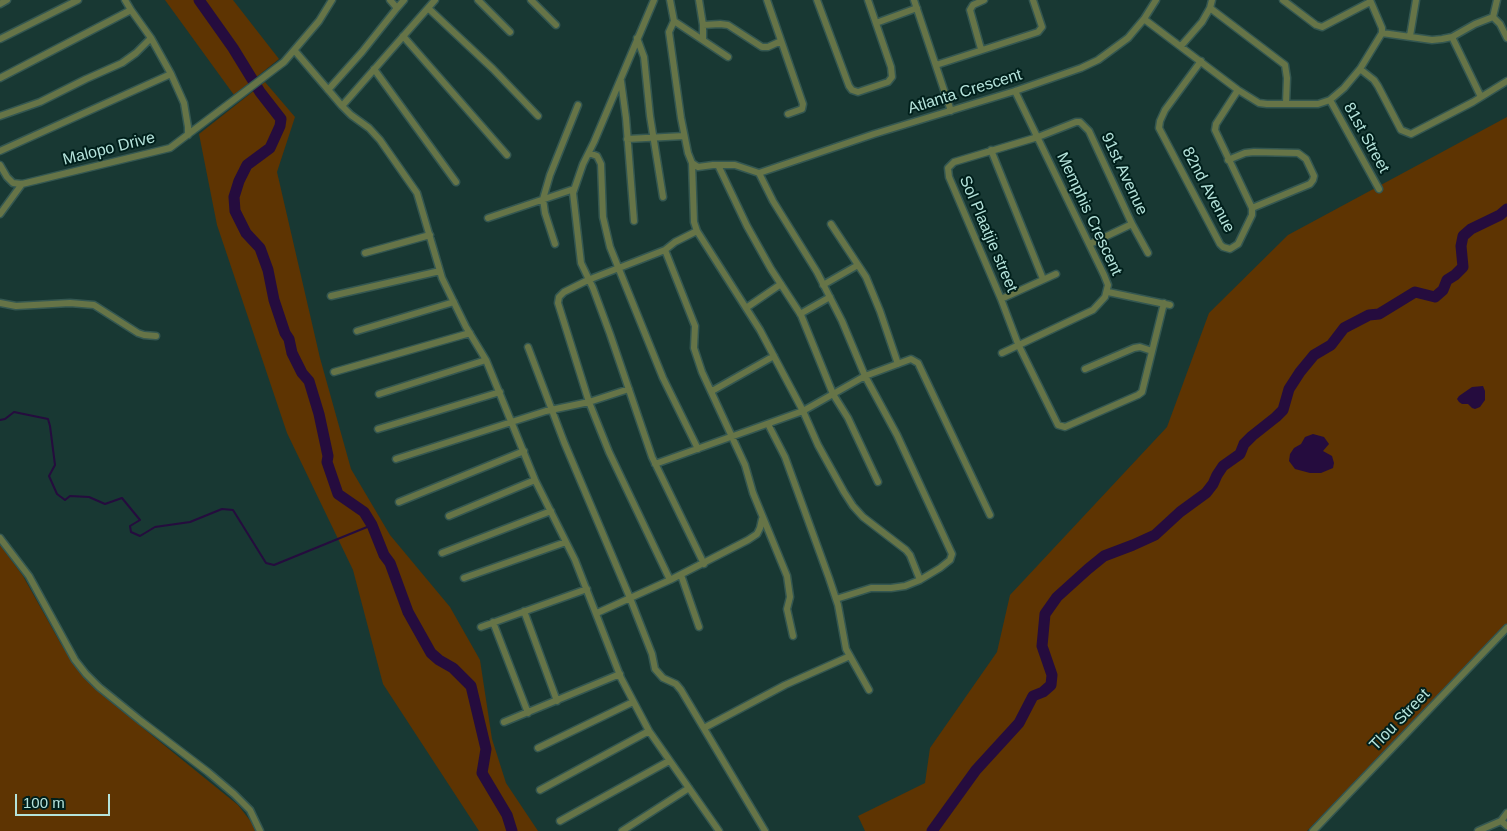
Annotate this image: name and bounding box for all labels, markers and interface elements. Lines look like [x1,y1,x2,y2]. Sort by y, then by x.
street label: Atlanta Crescent [906,66,1024,118]
street label: 81st Street [1339,100,1393,176]
street label: Malopo Drive [61,128,157,170]
street label: 91st Avenue [1097,130,1151,218]
street label: 82nd Avenue [1177,144,1239,236]
street label: Memphis Crescent [1052,150,1126,278]
street label: Sol Plaatjie street [955,173,1021,295]
street label: Tlou Street [1366,685,1434,755]
scale bar [18,784,112,816]
text: 100 m [23,794,65,811]

